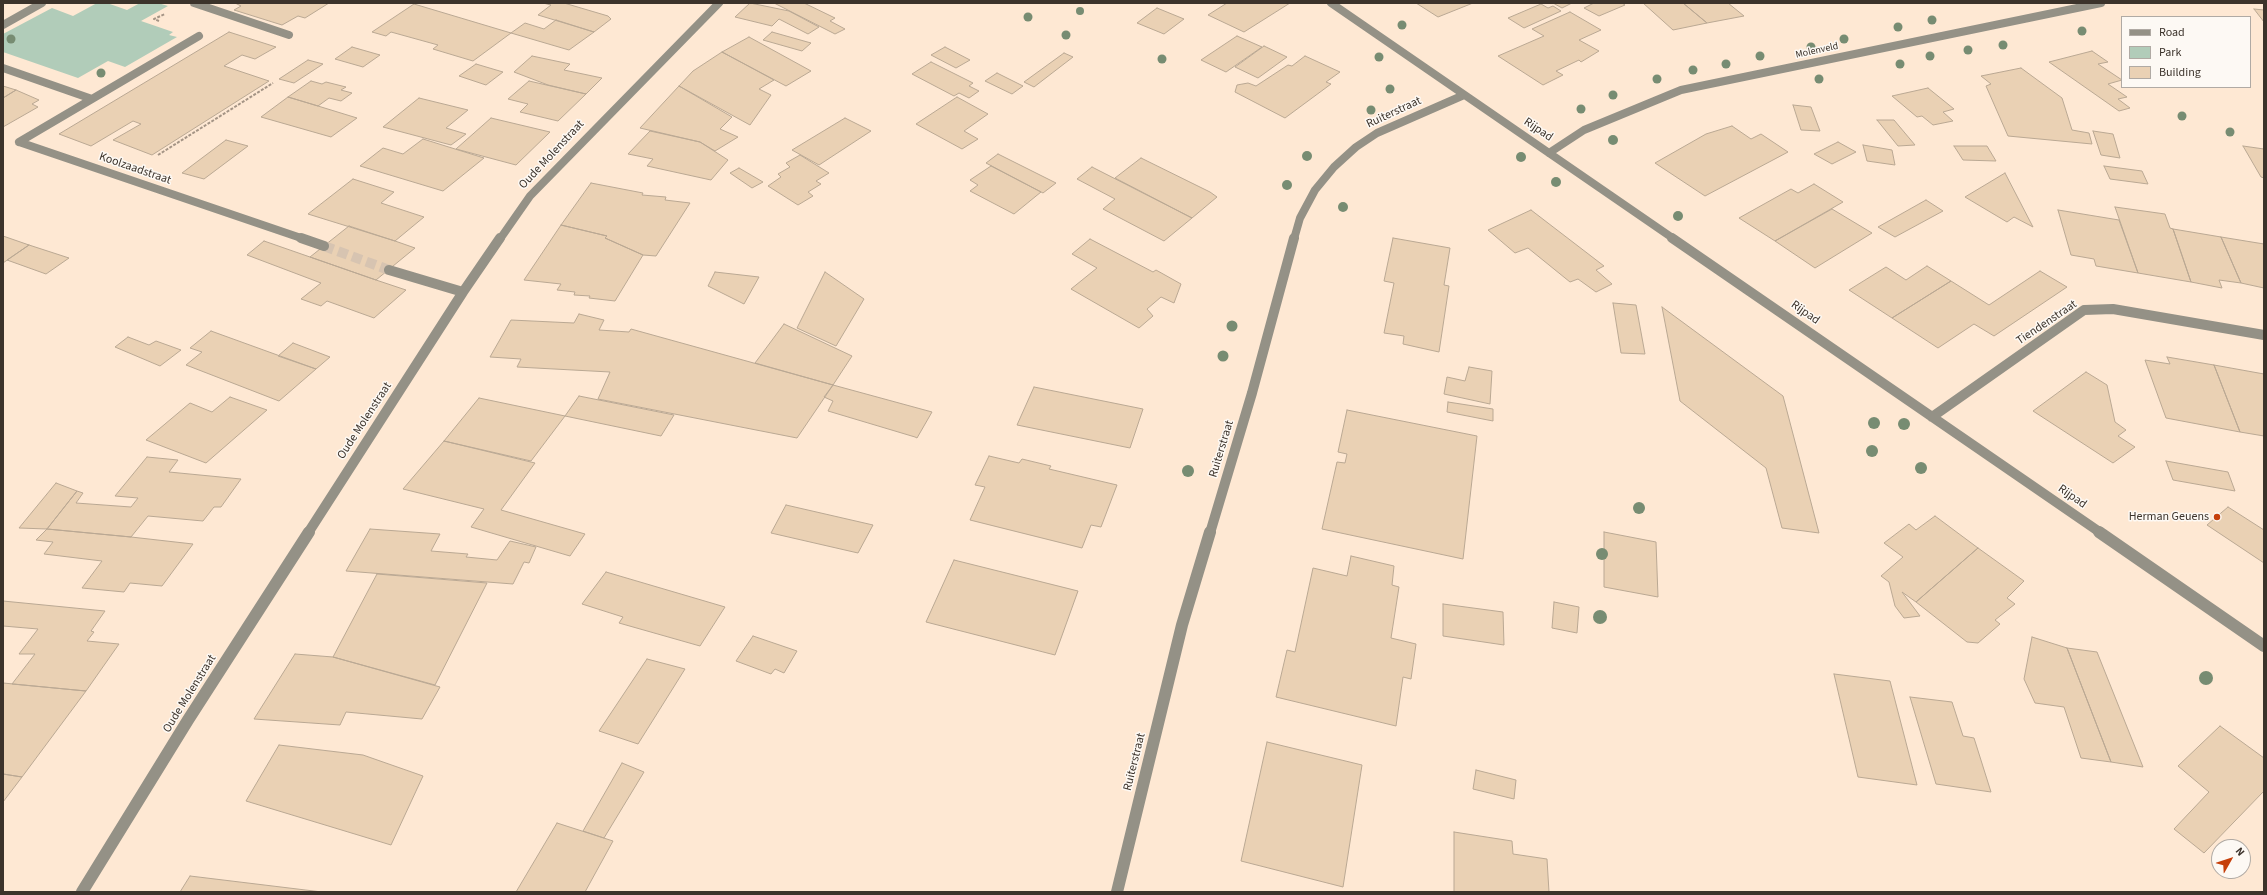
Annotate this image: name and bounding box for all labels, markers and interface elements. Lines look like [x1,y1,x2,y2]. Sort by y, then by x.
legend [2121,16,2251,88]
text: Road [2159,24,2185,41]
street label: Molenveld [1795,41,1839,61]
text: Park [2159,44,2181,61]
text: Building [2159,64,2201,81]
street label: Ruiterstraat [1364,94,1424,132]
street label: Rijpad [1521,115,1555,145]
street label: Oude Molenstraat [516,118,588,192]
street label: Koolzaadstraat [97,150,173,188]
street label: Rijpad [1788,298,1822,328]
street label: Tiendenstraat [2014,298,2080,348]
street label: Oude Molenstraat [335,380,395,462]
street label: Ruiterstraat [1206,419,1238,479]
street label: Rijpad [2055,482,2089,512]
place label: Herman Geuens [2129,510,2209,524]
marker: Herman Geuens [2212,512,2222,522]
street label: Oude Molenstraat [160,652,220,736]
street label: Ruiterstraat [1121,732,1149,792]
north arrow [2211,839,2251,879]
text: N [2232,844,2248,859]

